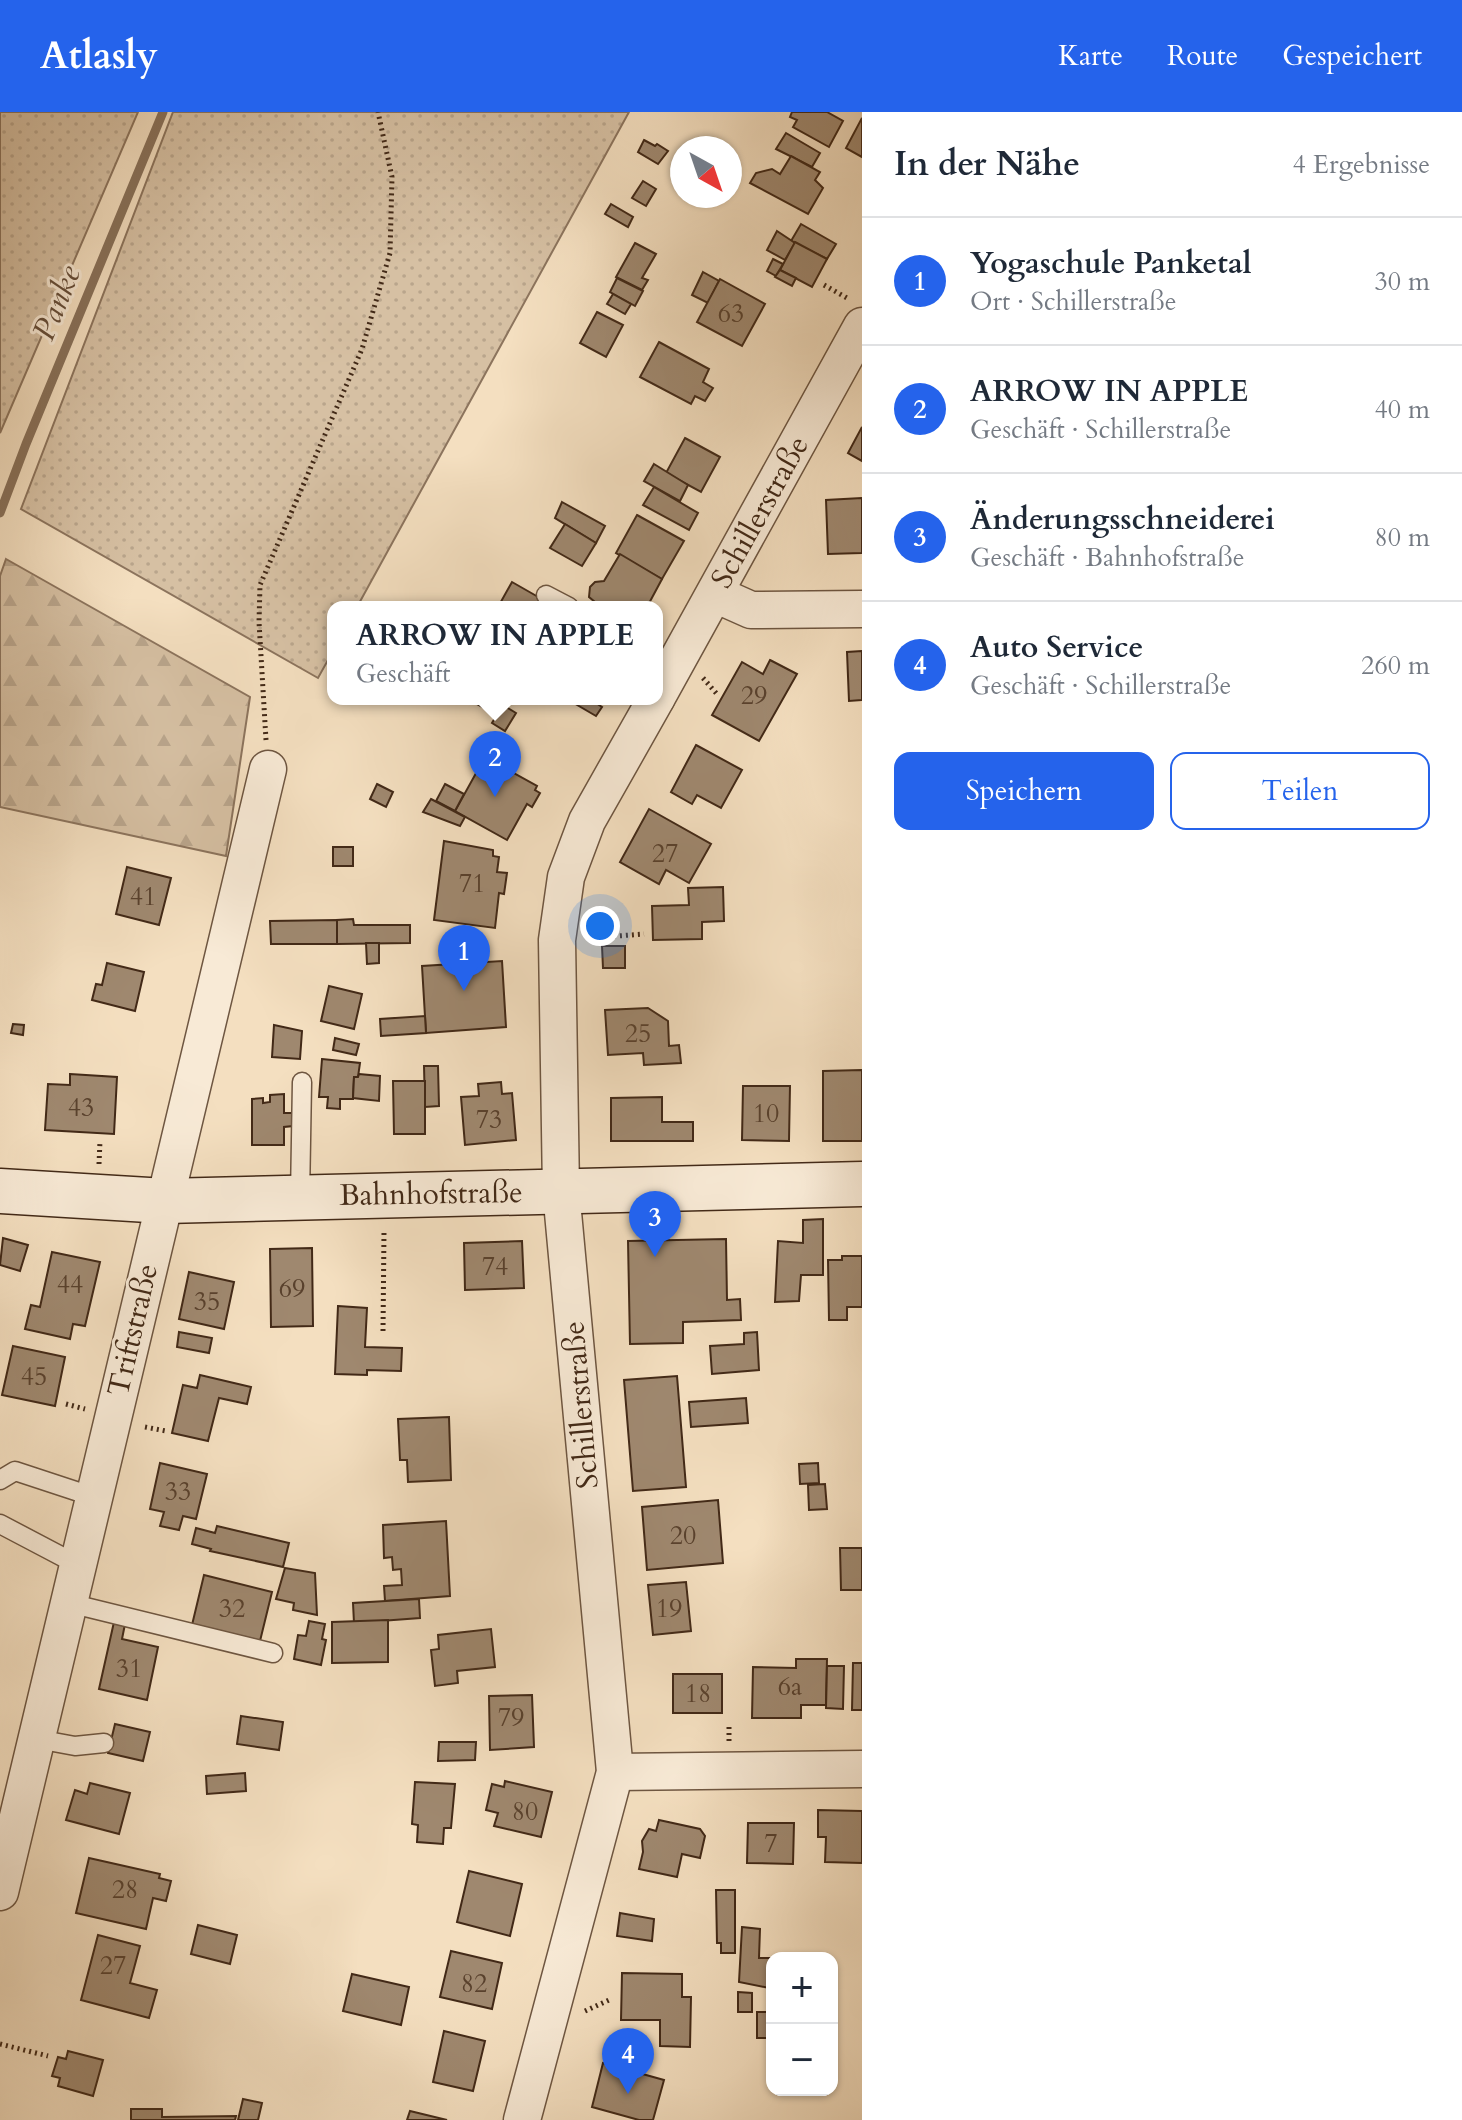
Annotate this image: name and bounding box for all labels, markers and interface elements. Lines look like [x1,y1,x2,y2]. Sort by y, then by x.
text: Atlasly [40,30,158,82]
text: Karte [1058,37,1123,75]
text: Route [1167,37,1238,75]
text: Gespeichert [1282,37,1422,75]
north arrow [670,136,742,208]
text: In der Nähe [894,141,1080,187]
text: 4 Ergebnisse [1293,147,1430,182]
text: Yogaschule Panketal [970,243,1252,284]
water label: Panke [22,258,92,347]
text: 1 [913,264,927,299]
text: 30 m [1374,264,1430,299]
text: Ort · Schillerstraße [970,284,1177,319]
house number: 63 [718,296,744,331]
text: ARROW IN APPLE [970,371,1249,412]
text: 2 [913,392,927,427]
text: 40 m [1374,392,1430,427]
text: Geschäft · Schillerstraße [970,412,1231,447]
street label: Schillerstraße [701,428,819,596]
text: Änderungsschneiderei [970,499,1275,540]
text: 3 [913,520,927,555]
text: 80 m [1374,520,1430,555]
text: Geschäft · Bahnhofstraße [970,540,1245,575]
popup [327,601,663,705]
text: ARROW IN APPLE [356,615,634,656]
text: Auto Service [970,627,1143,668]
text: 4 [913,648,927,683]
text: 260 m [1361,648,1430,683]
text: Geschäft [356,656,451,691]
text: Geschäft · Schillerstraße [970,668,1231,703]
house number: 29 [741,678,767,713]
pin: 2 [469,731,521,797]
button: Speichern [894,752,1154,830]
button: Teilen [1170,752,1430,830]
house number: 27 [652,836,678,871]
house number: 71 [459,866,485,901]
house number: 41 [130,879,156,914]
your location [580,906,620,946]
pin: 1 [438,925,490,991]
house number: 25 [625,1016,651,1051]
house number: 43 [68,1090,94,1125]
house number: 10 [753,1096,779,1131]
house number: 73 [476,1102,502,1137]
street label: Bahnhofstraße [339,1172,523,1216]
pin: 3 [629,1191,681,1257]
house number: 74 [482,1249,508,1284]
street label: Triftstraße [98,1260,168,1400]
house number: 44 [57,1267,83,1302]
house number: 69 [279,1271,305,1306]
house number: 35 [194,1284,220,1319]
street label: Schillerstraße [553,1319,609,1491]
house number: 45 [21,1359,47,1394]
house number: 33 [165,1474,191,1509]
house number: 20 [670,1518,696,1553]
house number: 32 [219,1591,245,1626]
house number: 19 [656,1591,682,1626]
house number: 31 [116,1651,142,1686]
house number: 6a [778,1669,802,1704]
house number: 18 [685,1676,711,1711]
house number: 79 [498,1700,524,1735]
house number: 80 [512,1794,538,1829]
house number: 7 [764,1826,778,1861]
house number: 28 [112,1872,138,1907]
house number: 27 [100,1948,126,1983]
map controls [766,1952,838,2096]
button: + [766,1952,838,2024]
house number: 82 [461,1966,487,2001]
button: − [766,2024,838,2096]
pin: 4 [602,2028,654,2094]

